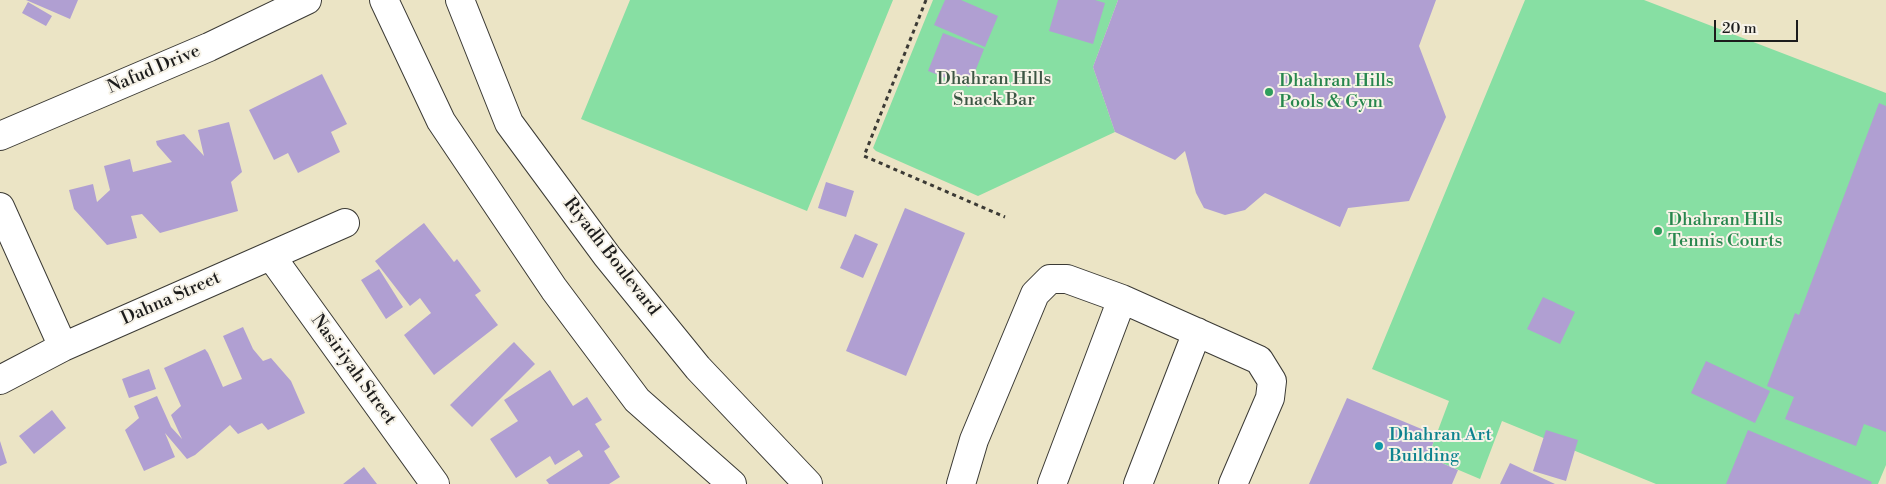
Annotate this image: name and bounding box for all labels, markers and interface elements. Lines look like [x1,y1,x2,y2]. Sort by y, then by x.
scale bar [1716,10,1800,42]
text: 20 m [1722,19,1757,38]
street label: Nafud Drive [104,41,204,99]
park label: Dhahran Hills Snack Bar [937,69,1051,112]
place label: Dhahran Hills Pools & Gym [1279,71,1394,114]
marker: Dhahran Hills Pools & Gym [1263,86,1275,98]
street label: Riyadh Boulevard [558,194,664,320]
place label: Dhahran Hills Tennis Courts [1668,210,1783,252]
marker: Dhahran Hills Tennis Courts [1652,225,1664,237]
street label: Dahna Street [118,268,224,330]
street label: Nasiriyah Street [306,311,400,429]
place label: Dhahran Art Building [1389,425,1492,468]
marker: Dhahran Art Building [1373,440,1385,452]

